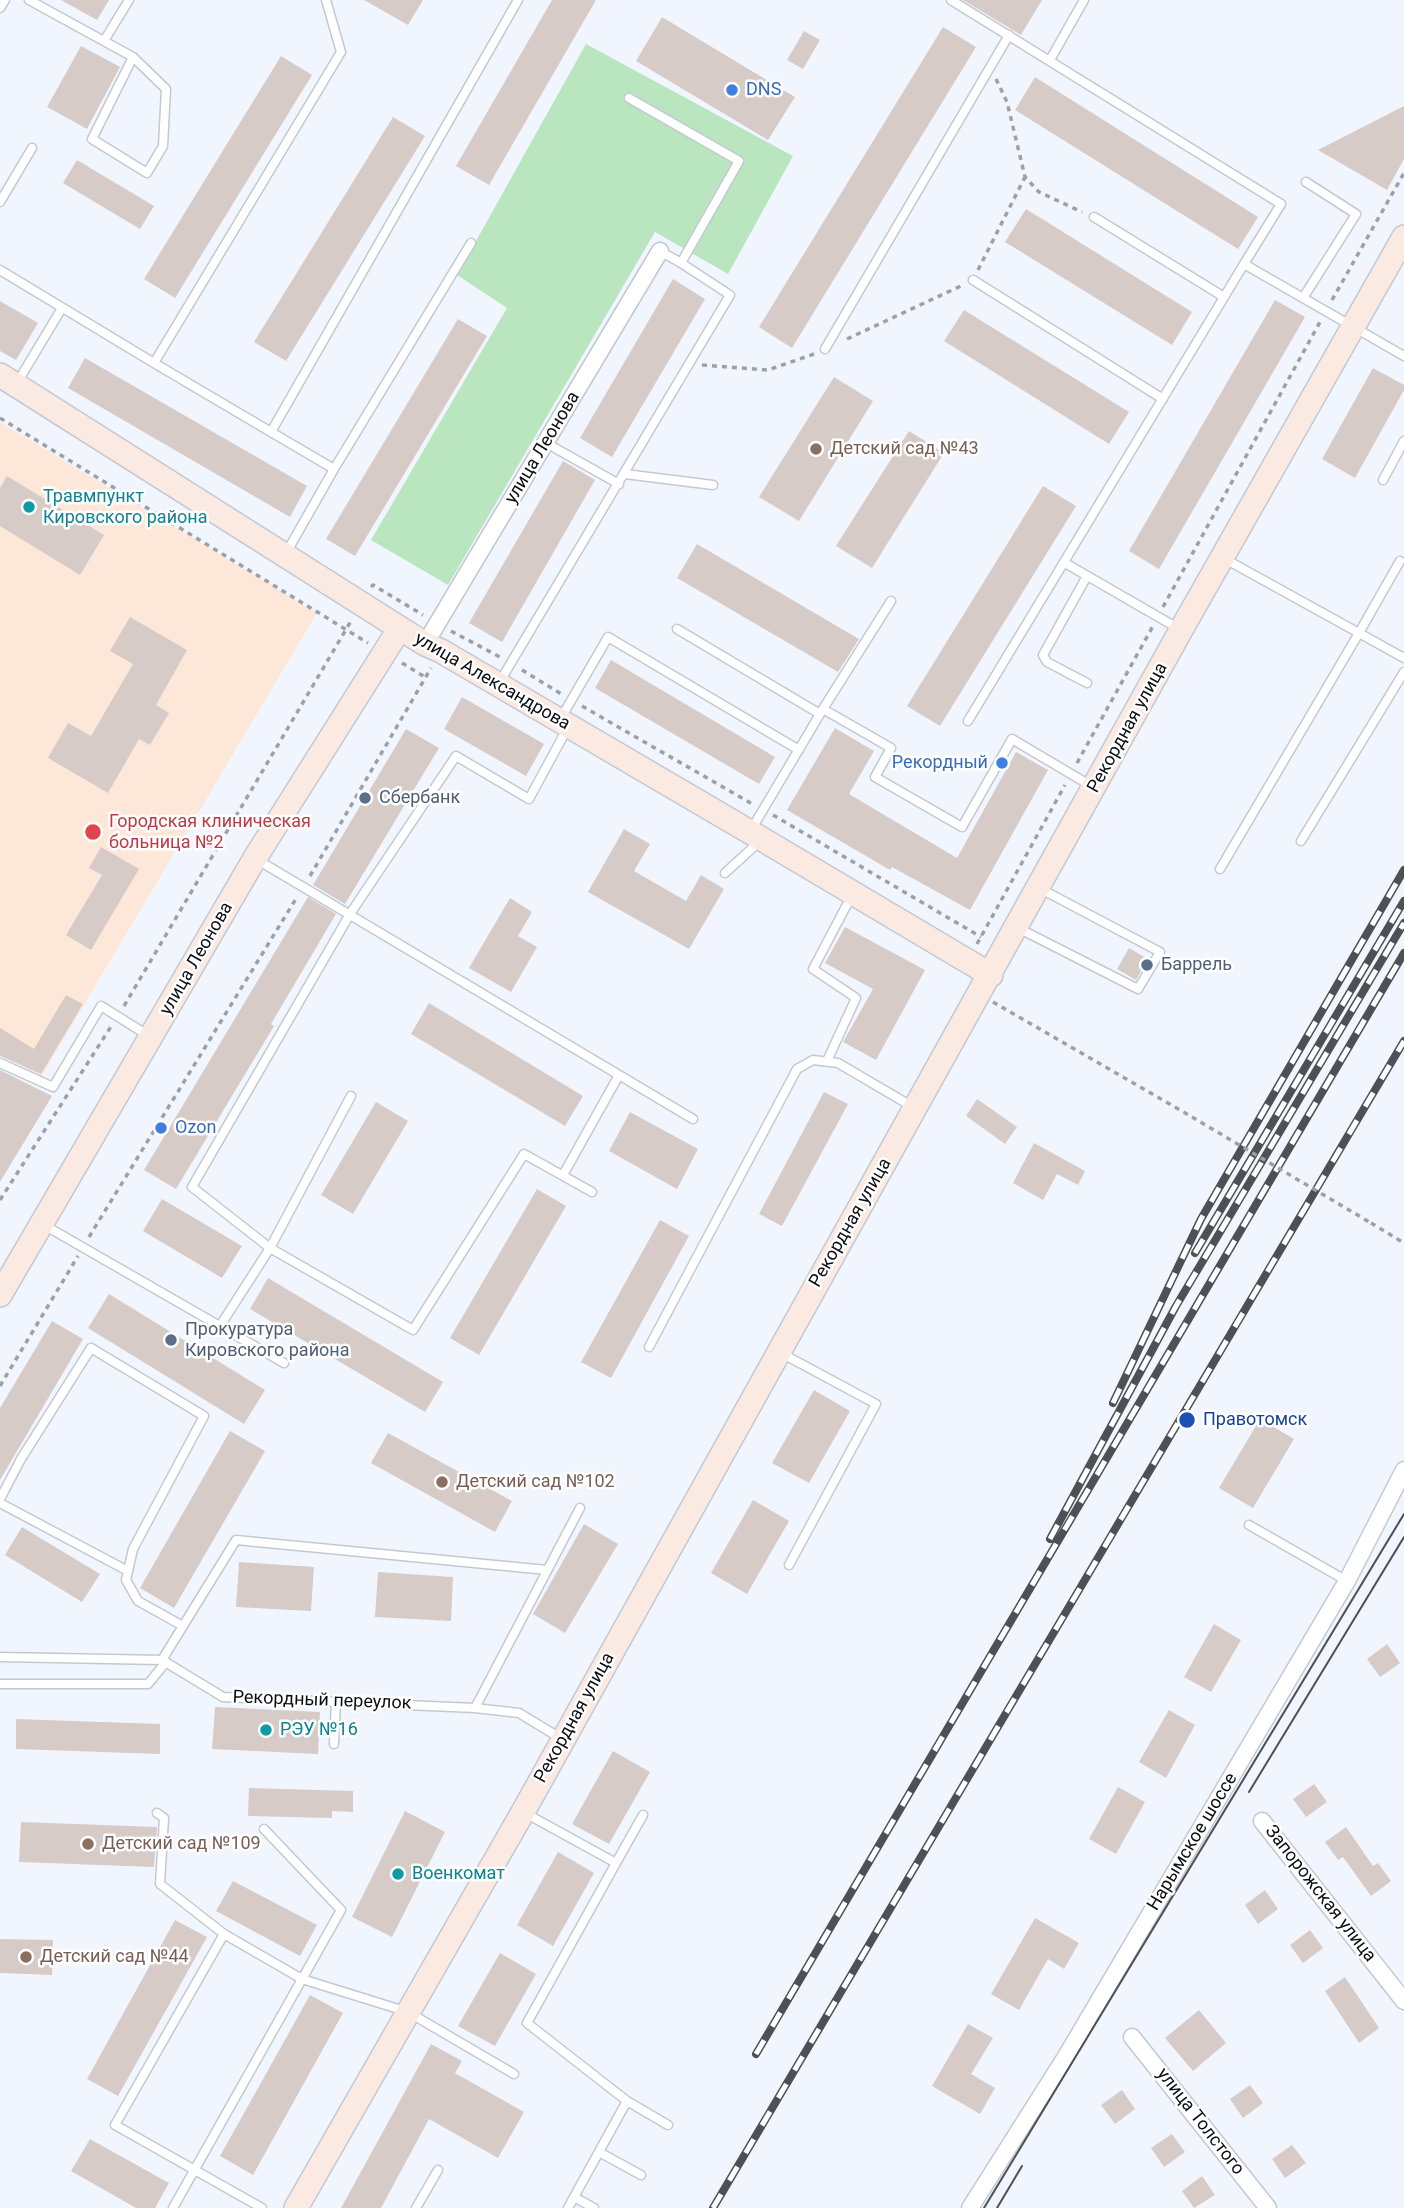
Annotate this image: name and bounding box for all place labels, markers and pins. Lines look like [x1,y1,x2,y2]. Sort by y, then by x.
place label: DNS [746,79,781,101]
marker: DNS [724,82,740,98]
place label: Детский сад №43 [830,438,979,460]
marker: Детский сад №43 [808,441,824,457]
place label: Травмпункт Кировского района [43,486,207,528]
marker: Травмпункт Кировского района [21,499,37,515]
place label: Рекордный [892,752,988,774]
marker: Рекордный [994,755,1010,771]
place label: Сбербанк [379,787,460,809]
marker: Сбербанк [357,790,373,806]
place label: Городская клиническая больница №2 [109,811,311,854]
marker: Городская клиническая больница №2 [83,822,103,842]
place label: Баррель [1161,954,1232,976]
marker: Баррель [1139,957,1155,973]
place label: Ozon [175,1117,216,1139]
marker: Ozon [153,1120,169,1136]
place label: Прокуратура Кировского района [185,1319,349,1362]
marker: Прокуратура Кировского района [163,1332,179,1348]
place label: Правотомск [1203,1409,1307,1431]
marker: Правотомск [1177,1410,1197,1430]
place label: Детский сад №102 [456,1471,615,1493]
marker: Детский сад №102 [434,1474,450,1490]
place label: РЭУ №16 [280,1719,358,1741]
marker: РЭУ №16 [258,1722,274,1738]
place label: Детский сад №109 [102,1833,261,1855]
marker: Детский сад №109 [80,1836,96,1852]
place label: Военкомат [412,1863,505,1885]
marker: Военкомат [390,1866,406,1882]
place label: Детский сад №44 [40,1946,189,1968]
marker: Детский сад №44 [18,1949,34,1965]

